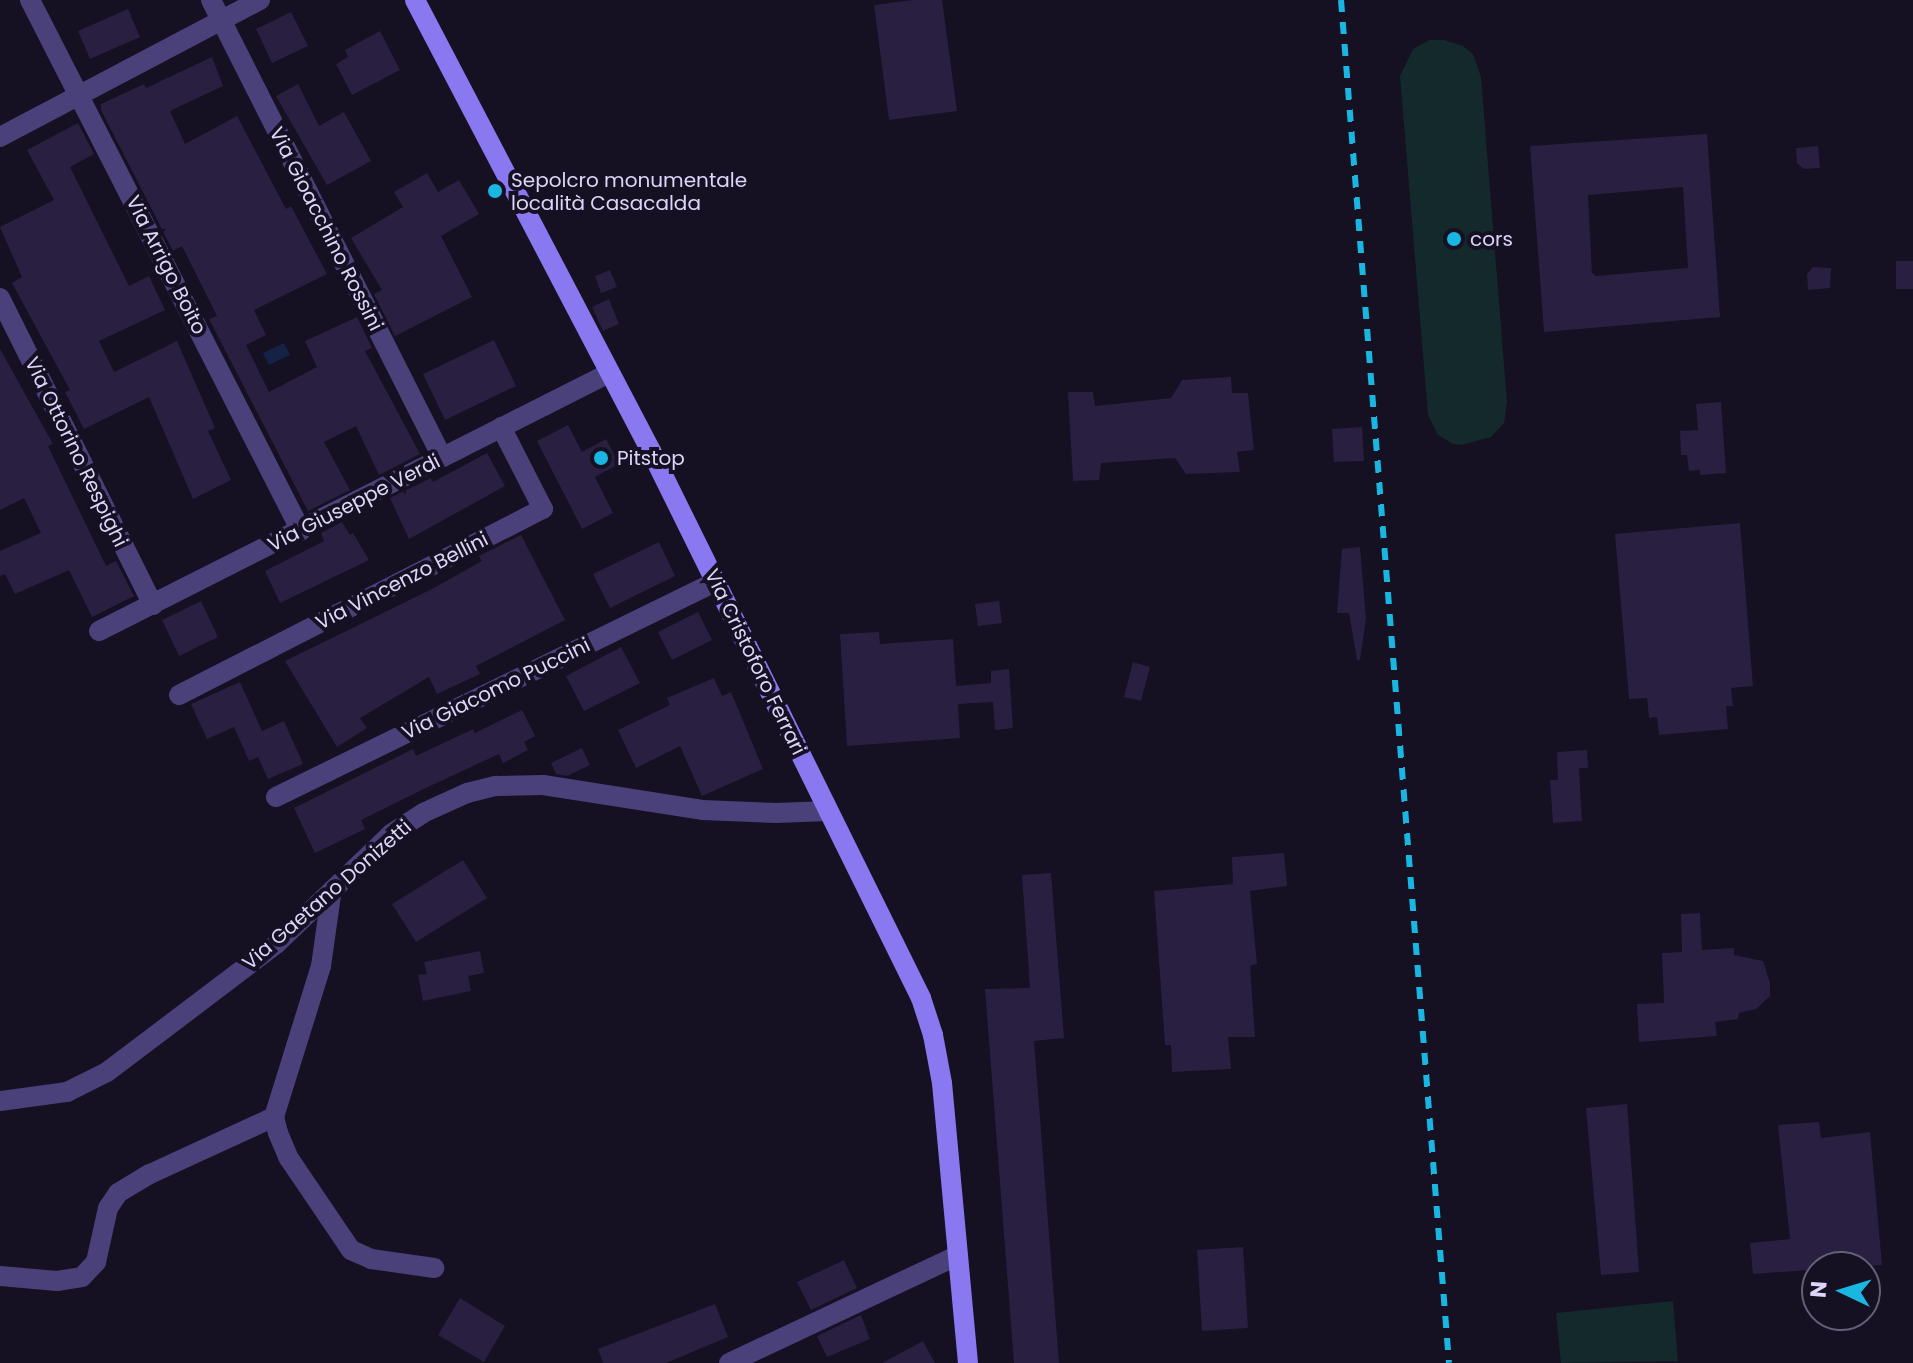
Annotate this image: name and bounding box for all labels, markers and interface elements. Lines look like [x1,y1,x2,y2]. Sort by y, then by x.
street label: Via Gioacchino Rossini [264,123,388,335]
place label: Sepolcro monumentale località Casacalda [511,168,747,215]
marker: Sepolcro monumentale località Casacalda [486,182,504,200]
street label: Via Arrigo Boito [121,192,211,338]
place label: cors [1470,227,1513,251]
marker: cors [1445,230,1463,248]
street label: Via Ottorino Respighi [20,353,132,551]
place label: Pitstop [617,446,685,470]
street label: Via Giuseppe Verdi [264,449,444,557]
marker: Pitstop [592,449,610,467]
street label: Via Vincenzo Bellini [312,527,492,635]
street label: Via Cristoforo Ferrari [700,565,810,759]
street label: Via Giacomo Puccini [398,633,594,745]
street label: Via Gaetano Donizetti [238,815,416,975]
north arrow [1801,1251,1881,1331]
text: N [1803,1280,1835,1299]

